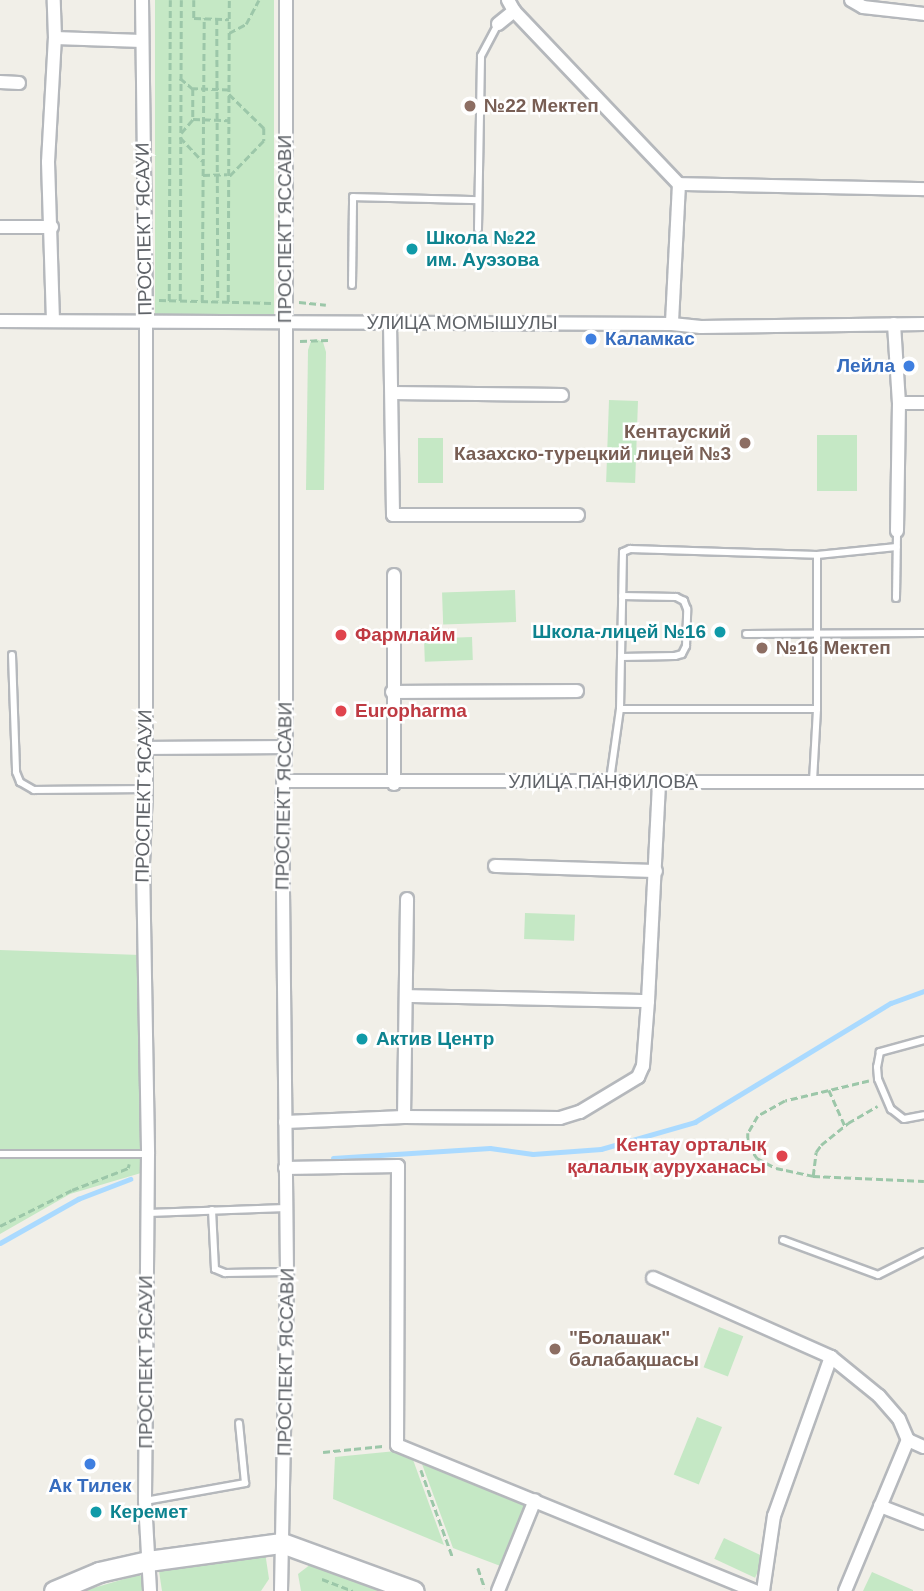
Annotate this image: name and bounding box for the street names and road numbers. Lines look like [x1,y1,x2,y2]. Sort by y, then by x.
street label: ПРОСПЕКТ ЯССАВИ [274,135,296,323]
street label: ПРОСПЕКТ ЯСАУИ [131,142,157,316]
street label: УЛИЦА МОМЫШУЛЫ [367,312,557,334]
street label: ПРОСПЕКТ ЯССАВИ [271,702,297,890]
street label: ПРОСПЕКТ ЯСАУИ [131,709,157,883]
street label: УЛИЦА ПАНФИЛОВА [508,771,698,793]
street label: ПРОСПЕКТ ЯССАВИ [273,1268,299,1456]
street label: ПРОСПЕКТ ЯСАУИ [135,1275,157,1449]

